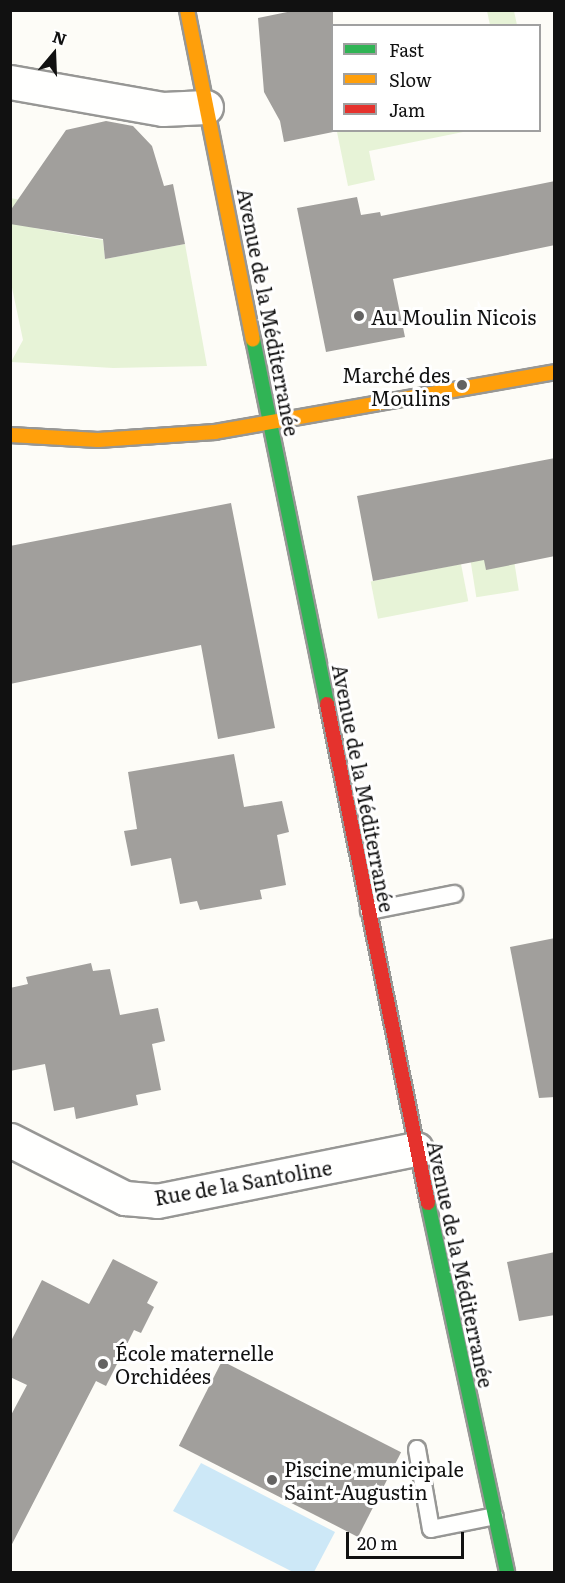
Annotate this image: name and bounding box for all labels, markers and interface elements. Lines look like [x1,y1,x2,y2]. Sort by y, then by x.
text: N [50,23,70,51]
north arrow [24,24,84,84]
legend [331,24,541,132]
text: Fast [389,36,424,63]
text: Slow [389,66,431,93]
text: Jam [389,96,425,123]
street label: Avenue de la Méditerranée [233,186,305,438]
place label: Au Moulin Nicois [371,304,536,328]
marker: Au Moulin Nicois [352,309,366,323]
place label: Marché des Moulins [342,362,450,409]
marker: Marché des Moulins [455,378,469,392]
street label: Avenue de la Méditerranée [328,662,400,914]
street label: Avenue de la Méditerranée [423,1138,499,1390]
street label: Rue de la Santoline [152,1155,334,1209]
place label: École maternelle Orchidées [115,1340,274,1387]
marker: École maternelle Orchidées [96,1357,110,1371]
place label: Piscine municipale Saint-Augustin [284,1456,464,1503]
marker: Piscine municipale Saint-Augustin [265,1473,279,1487]
scale bar [349,1520,468,1558]
text: 20 m [357,1529,398,1556]

